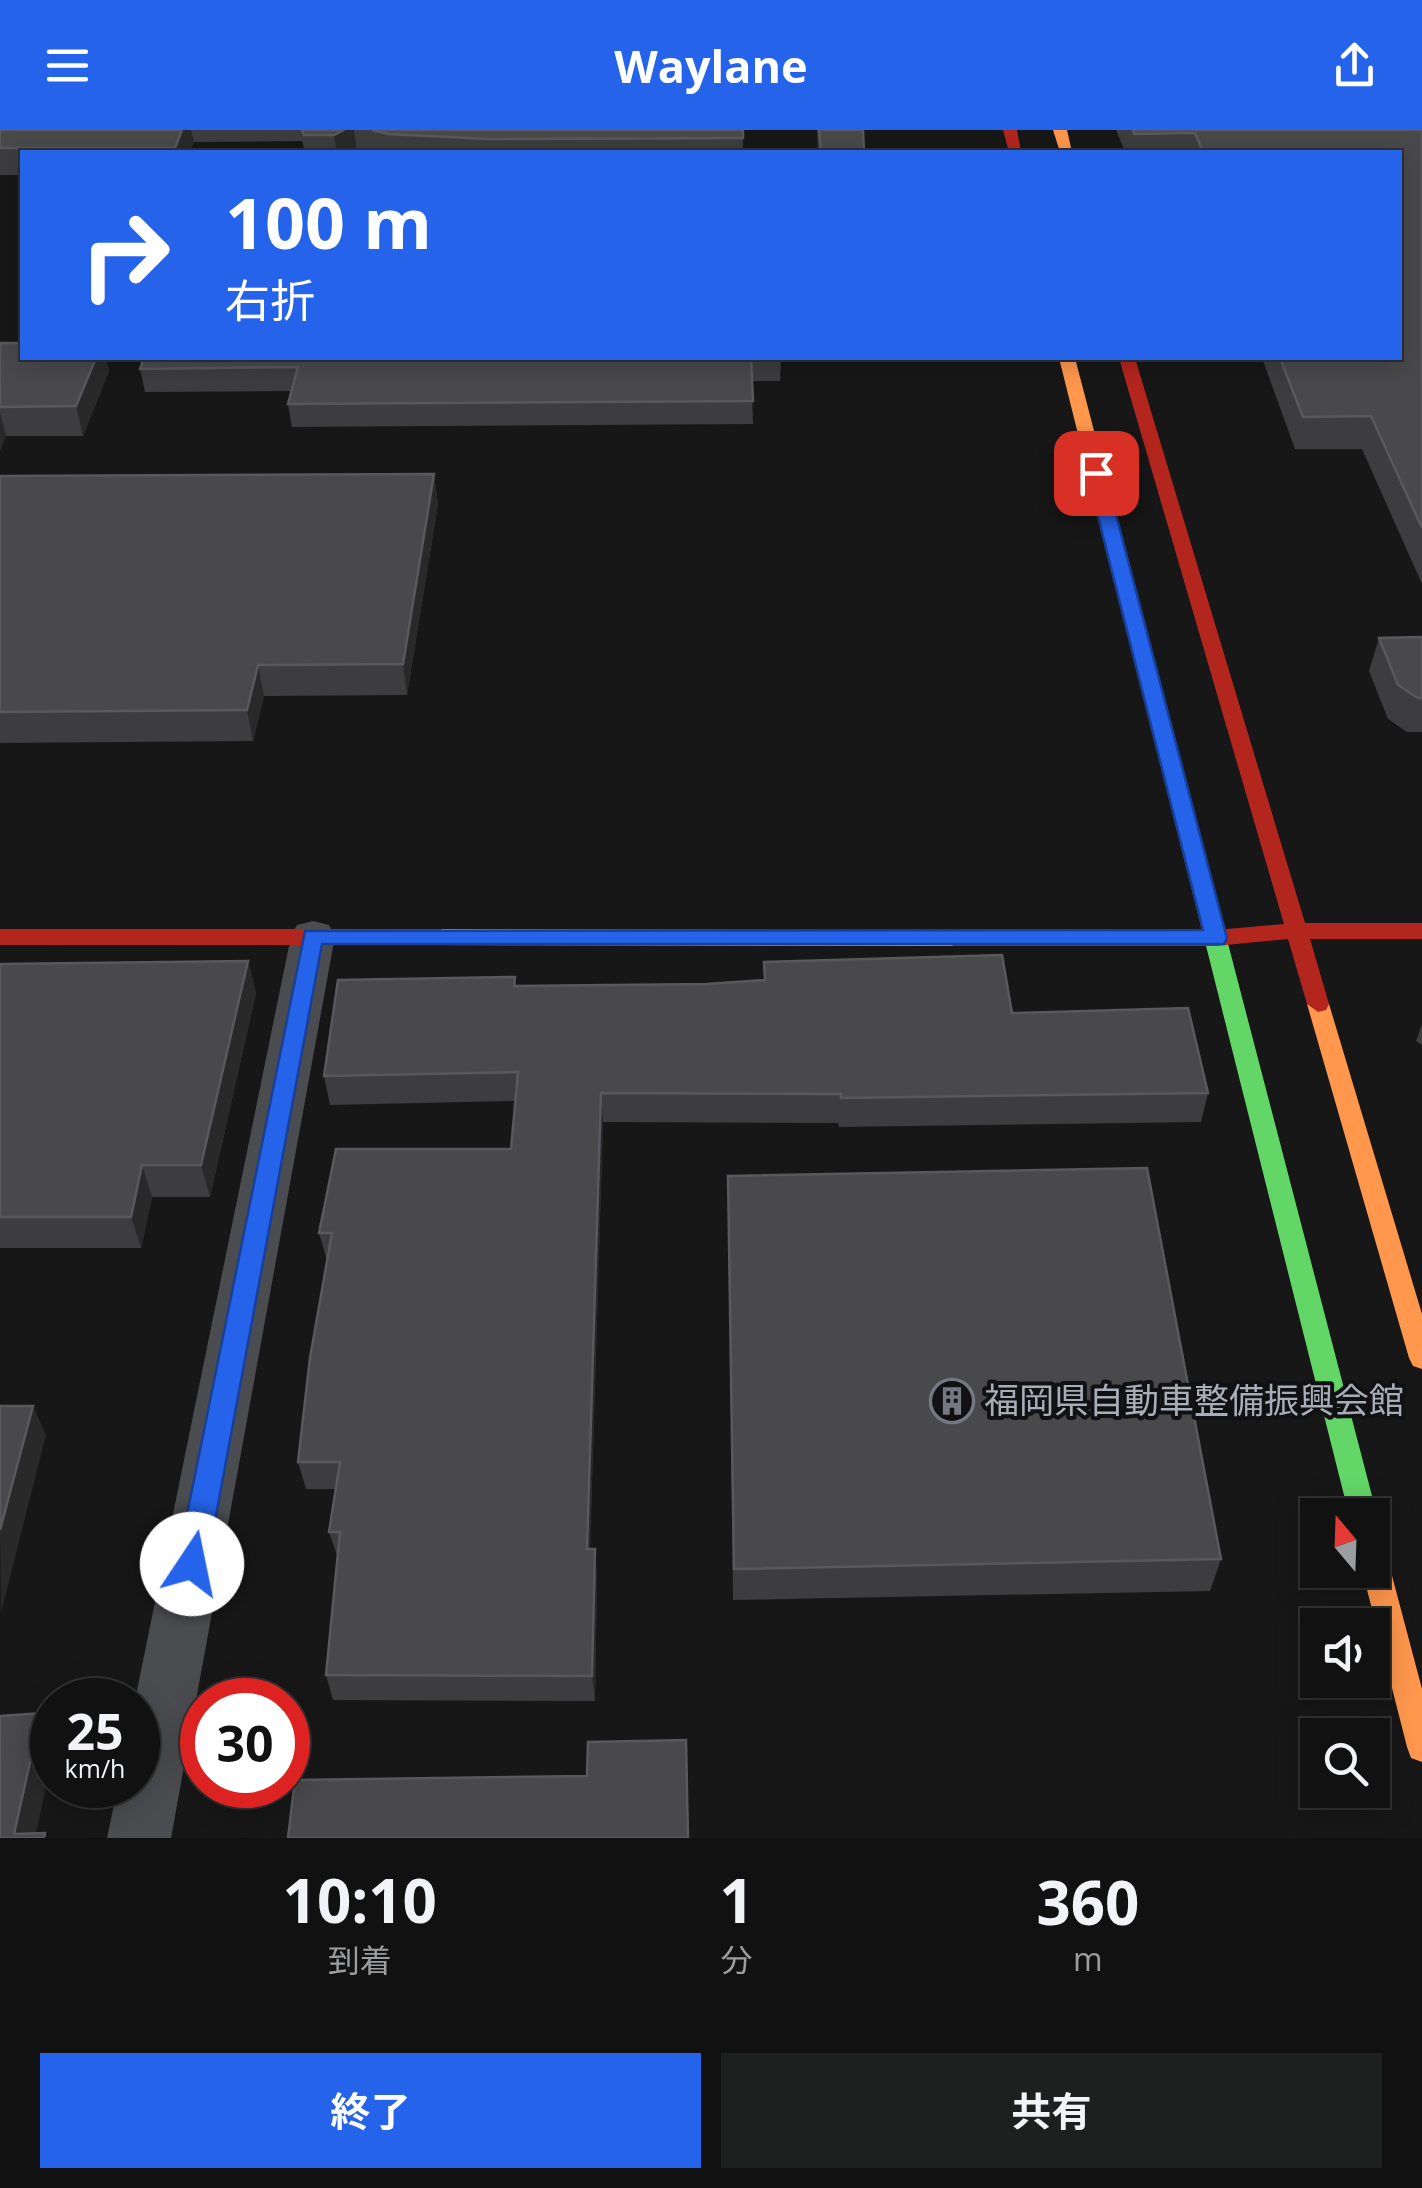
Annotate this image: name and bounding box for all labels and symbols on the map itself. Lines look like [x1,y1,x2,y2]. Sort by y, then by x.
pin [1054,431,1139,516]
place label: 福岡県自動車整備振興会館 [984,1376,1404,1423]
building icon: 福岡県自動車整備振興会館 [929,1378,975,1424]
north arrow [1300,1498,1390,1588]
position arrow [140,1512,244,1616]
speed limit sign: 30 [180,1678,310,1808]

